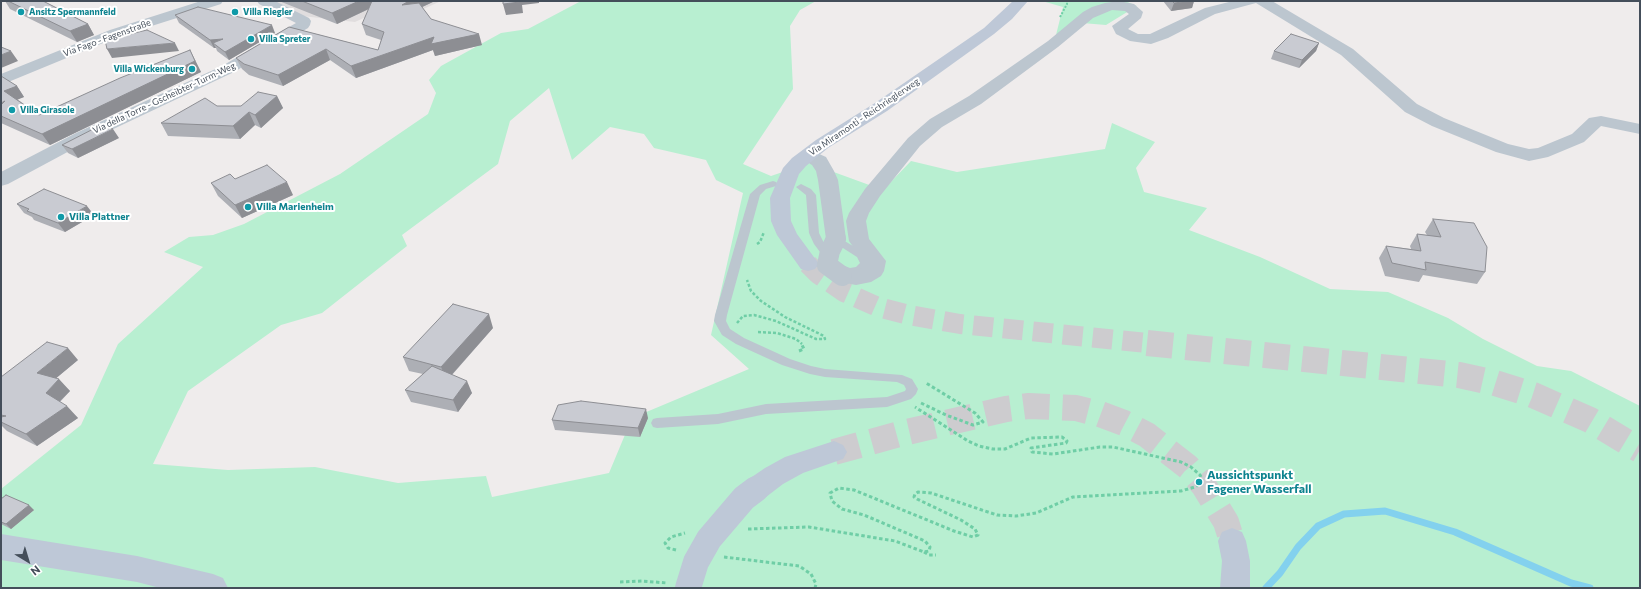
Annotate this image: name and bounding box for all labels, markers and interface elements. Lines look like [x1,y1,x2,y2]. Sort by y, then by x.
marker: Ansitz Spermannfeld [16,7,26,17]
place label: Ansitz Spermannfeld [29,7,116,17]
marker: Villa Riegler [230,7,240,17]
place label: Villa Riegler [243,7,293,17]
street label: Via Fago - Fagenstraße [62,17,152,59]
marker: Villa Spreter [246,34,256,44]
place label: Villa Spreter [259,34,311,44]
street label: Via della Torre - Gscheibter-Turm-Weg [91,60,237,136]
place label: Villa Wickenburg [113,64,184,74]
marker: Villa Wickenburg [187,64,197,74]
street label: Via Miramonti - Reichrieglerweg [807,76,921,158]
marker: Villa Girasole [7,105,17,115]
place label: Villa Girasole [20,105,74,115]
place label: Villa Marienheim [256,201,334,213]
marker: Villa Marienheim [243,202,253,212]
place label: Villa Plattner [69,211,130,223]
marker: Villa Plattner [56,212,66,222]
place label: Aussichtspunkt Fagener Wasserfall [1207,468,1312,496]
marker: Aussichtspunkt Fagener Wasserfall [1194,477,1204,487]
north arrow [8,541,48,581]
text: N [28,563,43,579]

